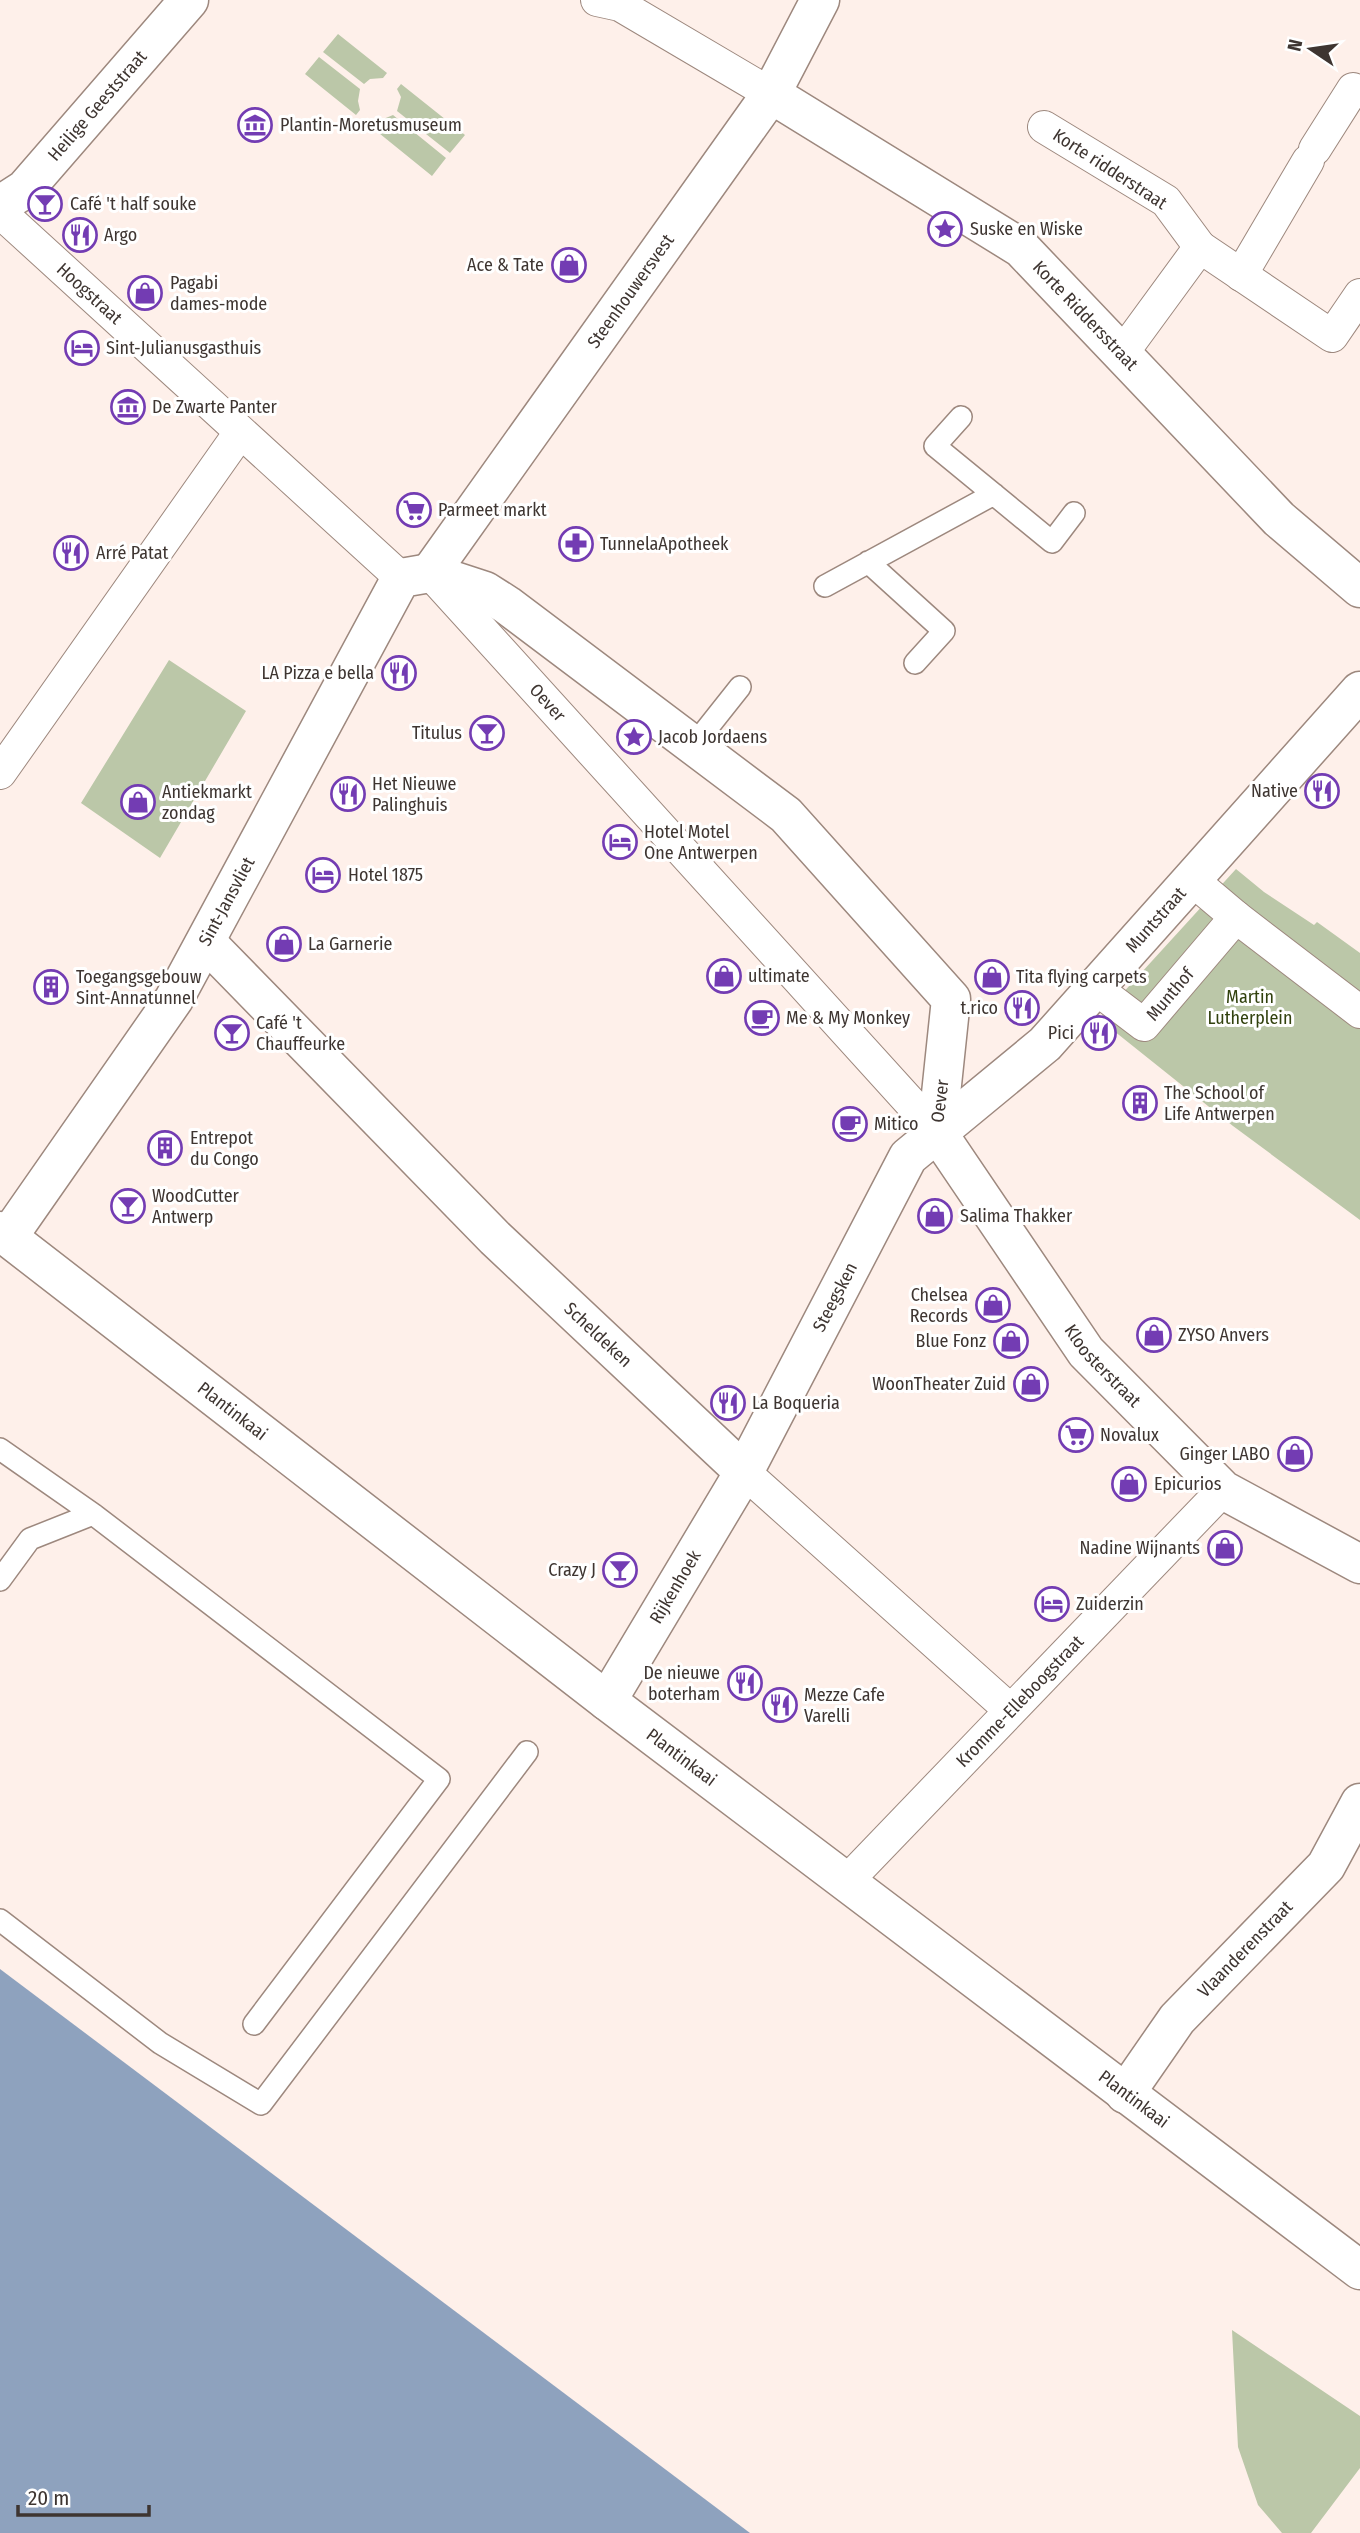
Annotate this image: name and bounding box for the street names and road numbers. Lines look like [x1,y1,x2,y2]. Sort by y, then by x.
street label: Heilige Geeststraat [43,46,151,166]
street label: Korte ridderstraat [1049,124,1171,214]
street label: Steenhouwersvest [583,230,679,352]
street label: Korte Riddersstraat [1028,256,1143,375]
street label: Hoogstraat [52,258,127,329]
street label: Oever [525,679,571,727]
street label: Sint-Jansvliet [194,853,259,950]
street label: Muntstraat [1121,882,1191,957]
street label: Munthof [1142,962,1200,1025]
street label: Oever [926,1077,954,1124]
street label: Steegsken [808,1259,862,1335]
street label: Scheldeken [559,1298,636,1372]
street label: Kloosterstraat [1060,1320,1146,1412]
street label: Plantinkaai [193,1377,272,1445]
street label: Rijkenhoek [645,1546,706,1628]
street label: Kromme-Elleboogstraat [952,1631,1088,1772]
street label: Plantinkaai [642,1724,721,1791]
street label: Vlaanderenstraat [1193,1896,1297,2002]
street label: Plantinkaai [1094,2065,1173,2133]

